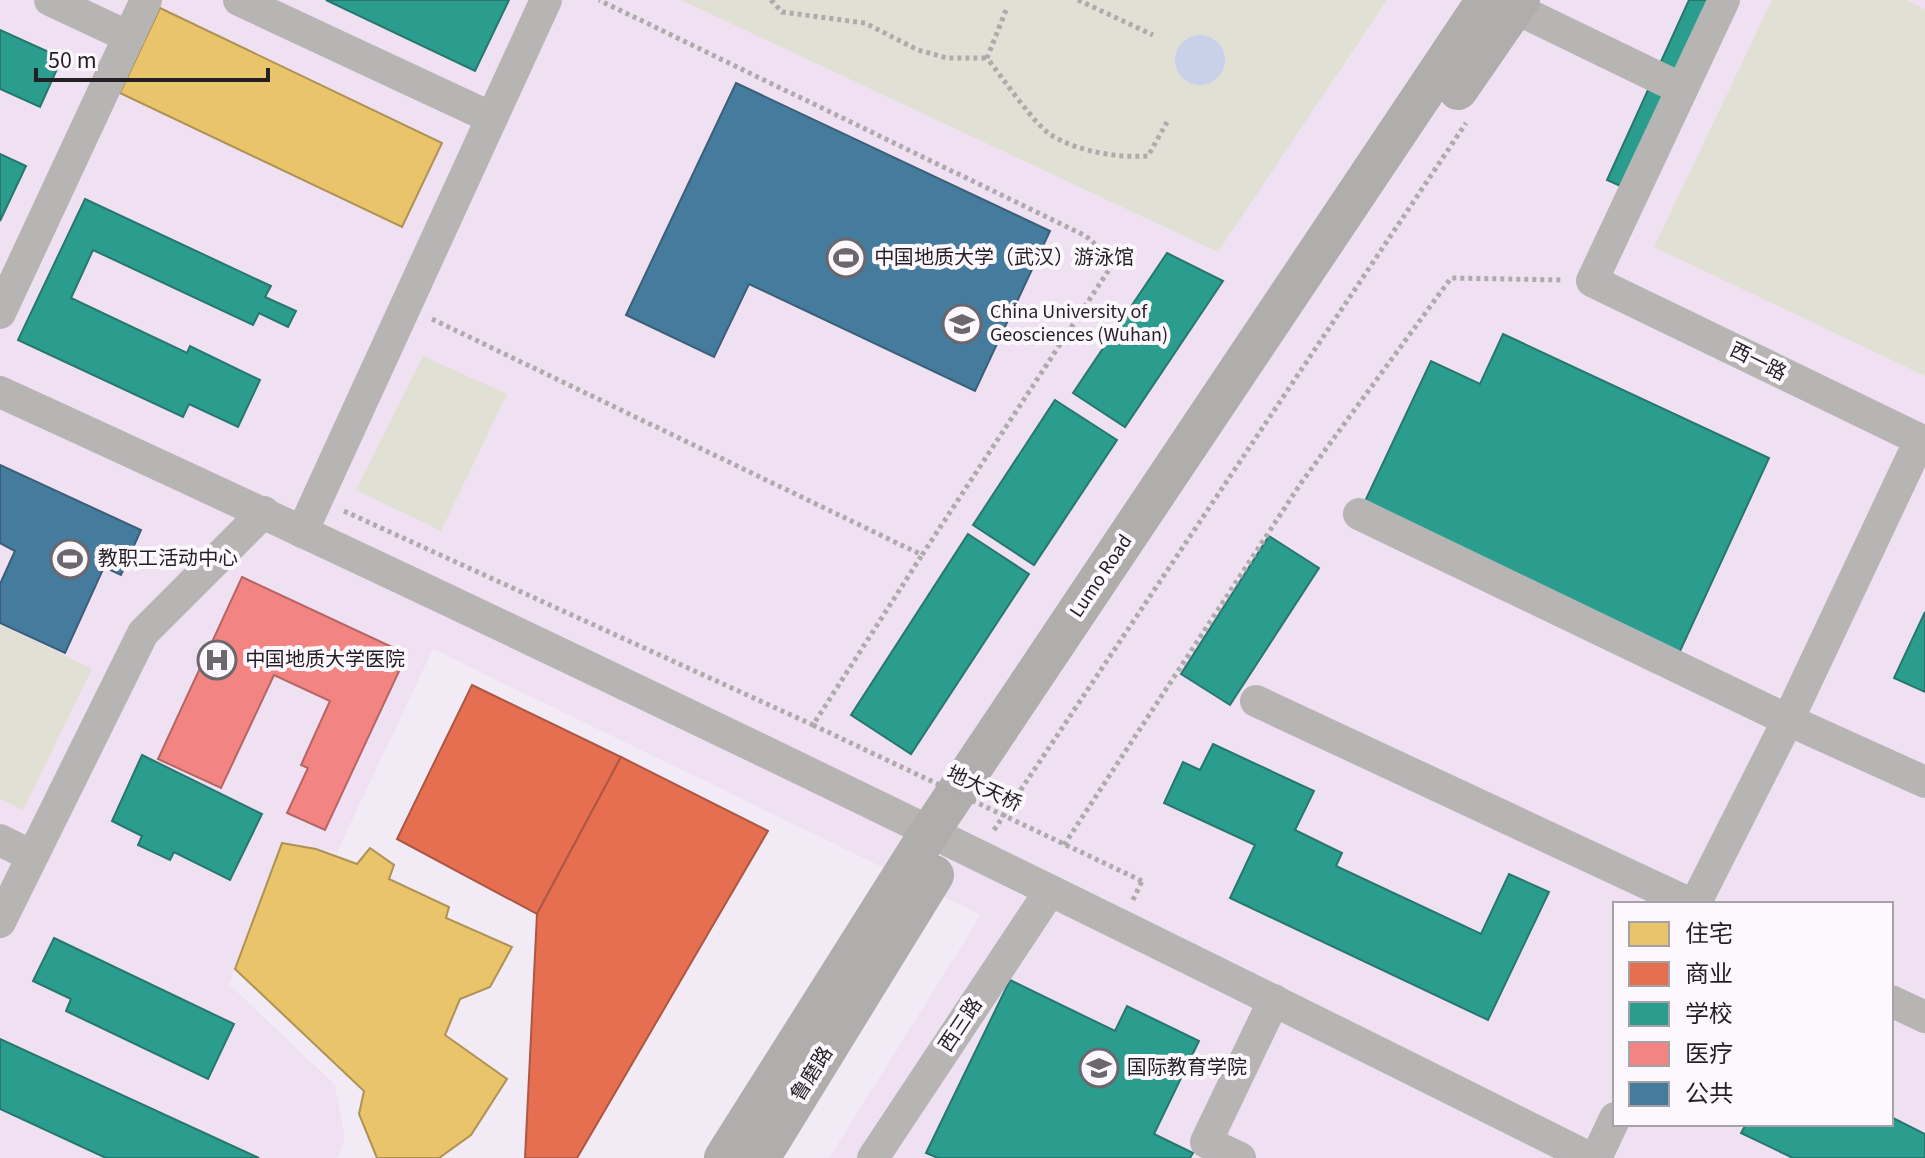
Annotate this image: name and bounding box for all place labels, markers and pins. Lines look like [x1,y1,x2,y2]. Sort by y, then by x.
sports icon: 中国地质大学（武汉）游泳馆 [825,237,867,279]
place label: 中国地质大学（武汉）游泳馆 [874,244,1134,272]
place label: China University of Geosciences (Wuhan) [990,298,1168,349]
school or university icon: China University of Geosciences (Wuhan) [941,303,983,345]
sports icon: 教职工活动中心 [49,538,91,580]
place label: 教职工活动中心 [98,545,238,573]
hospital icon: 中国地质大学医院 [196,639,238,681]
place label: 中国地质大学医院 [245,646,405,674]
school or university icon: 国际教育学院 [1078,1047,1120,1089]
place label: 国际教育学院 [1127,1054,1247,1082]

